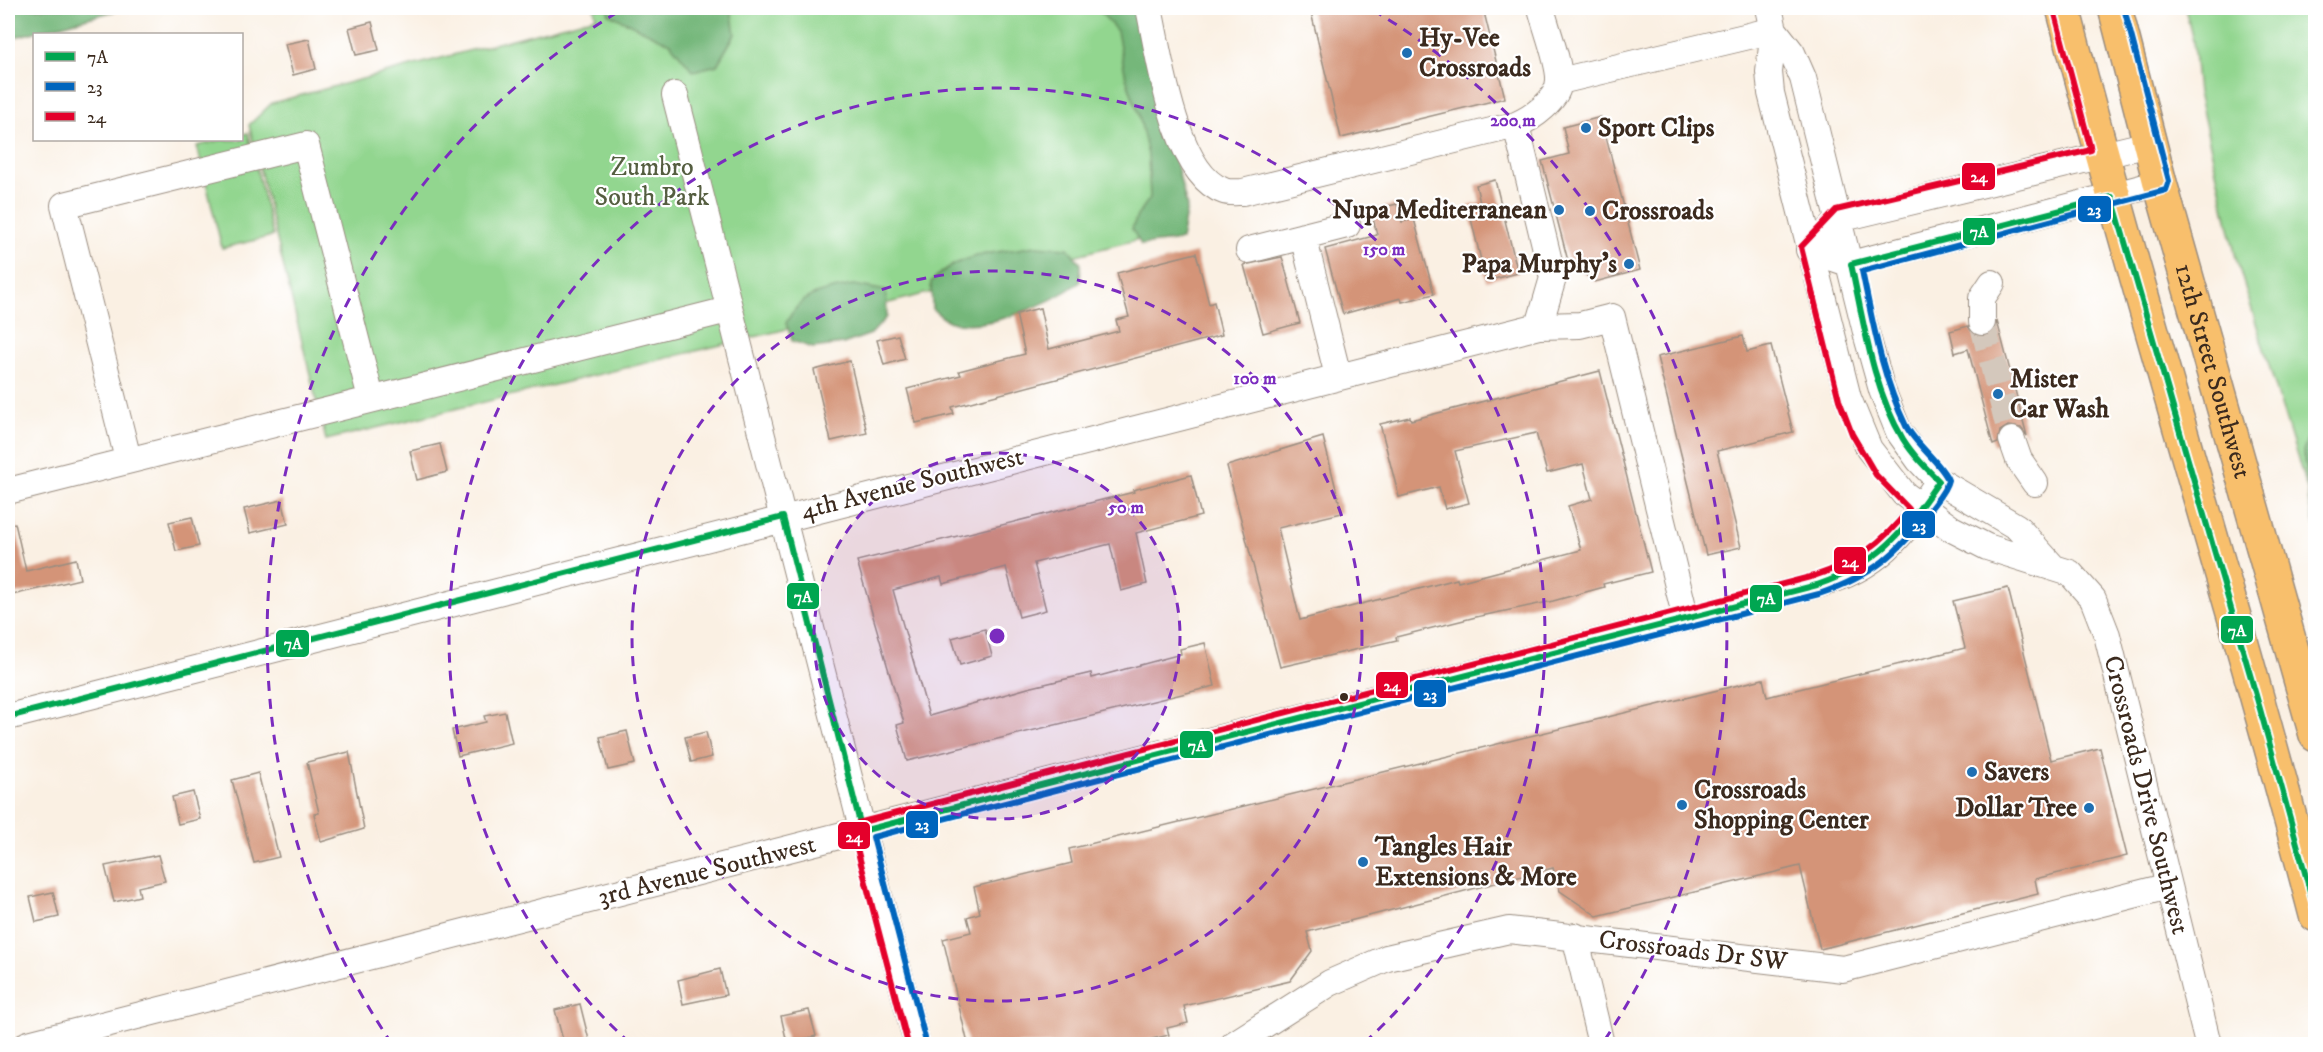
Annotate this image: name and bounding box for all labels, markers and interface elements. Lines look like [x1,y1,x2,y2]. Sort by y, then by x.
place label: Hy-Vee Crossroads [1419,22,1531,85]
legend [33,33,243,141]
marker: Hy-Vee Crossroads [1400,46,1414,60]
text: 7A [87,47,108,69]
text: 23 [87,77,103,99]
text: 24 [87,107,107,129]
text: 200 m [1490,110,1536,132]
place label: Sport Clips [1598,112,1715,145]
marker: Sport Clips [1579,121,1593,135]
park label: Zumbro South Park [595,151,710,214]
line badge: 24 [1961,162,1996,191]
text: 24 [1970,167,1988,187]
place label: Nupa Mediterranean [1332,194,1547,227]
place label: Crossroads [1602,195,1714,228]
line badge: 23 [2077,195,2112,223]
text: 23 [2087,200,2101,220]
marker: Nupa Mediterranean [1552,203,1566,217]
marker: Crossroads [1583,204,1597,218]
line badge: 7A [1962,217,1996,246]
text: 7A [1970,222,1989,242]
text: 150 m [1363,239,1406,261]
place label: Papa Murphy's [1462,248,1617,281]
marker: Papa Murphy's [1622,257,1636,271]
street label: 12th Street Southwest [2167,260,2259,482]
place label: Mister Car Wash [2010,363,2110,426]
text: 100 m [1233,368,1277,390]
marker: Mister Car Wash [1991,387,2005,401]
street label: 4th Avenue Southwest [797,440,1027,528]
text: 50 m [1107,497,1144,519]
line badge: 23 [1901,510,1936,539]
text: 23 [1912,516,1926,536]
line badge: 24 [1833,546,1867,575]
text: 24 [1841,552,1859,572]
line badge: 7A [786,582,820,610]
line badge: 7A [1749,584,1783,613]
text: 7A [794,587,813,607]
text: 7A [1757,589,1776,609]
line badge: 7A [2220,615,2254,644]
text: 7A [2228,621,2247,641]
centre of rings [987,626,1007,646]
line badge: 7A [275,629,310,658]
text: 7A [284,634,303,654]
street label: Crossroads Drive Southwest [2095,652,2197,938]
line badge: 24 [1375,671,1409,699]
text: 24 [1383,676,1401,696]
line badge: 23 [1413,679,1447,708]
text: 23 [1423,685,1437,705]
unlabelled marker [1338,691,1350,703]
line badge: 7A [1179,730,1214,759]
text: 7A [1188,736,1207,756]
place label: Savers [1984,756,2049,789]
marker: Savers [1965,765,1979,779]
place label: Crossroads Shopping Center [1694,774,1869,837]
place label: Dollar Tree [1955,792,2077,825]
marker: Crossroads Shopping Center [1675,798,1689,812]
marker: Dollar Tree [2082,801,2096,815]
line badge: 23 [905,810,939,839]
text: 23 [915,815,929,835]
line badge: 24 [837,821,871,850]
text: 24 [845,827,863,847]
street label: 3rd Avenue Southwest [595,828,819,914]
place label: Tangles Hair Extensions & More [1374,831,1577,894]
marker: Tangles Hair Extensions & More [1356,855,1370,869]
street label: Crossroads Dr SW [1597,923,1790,979]

